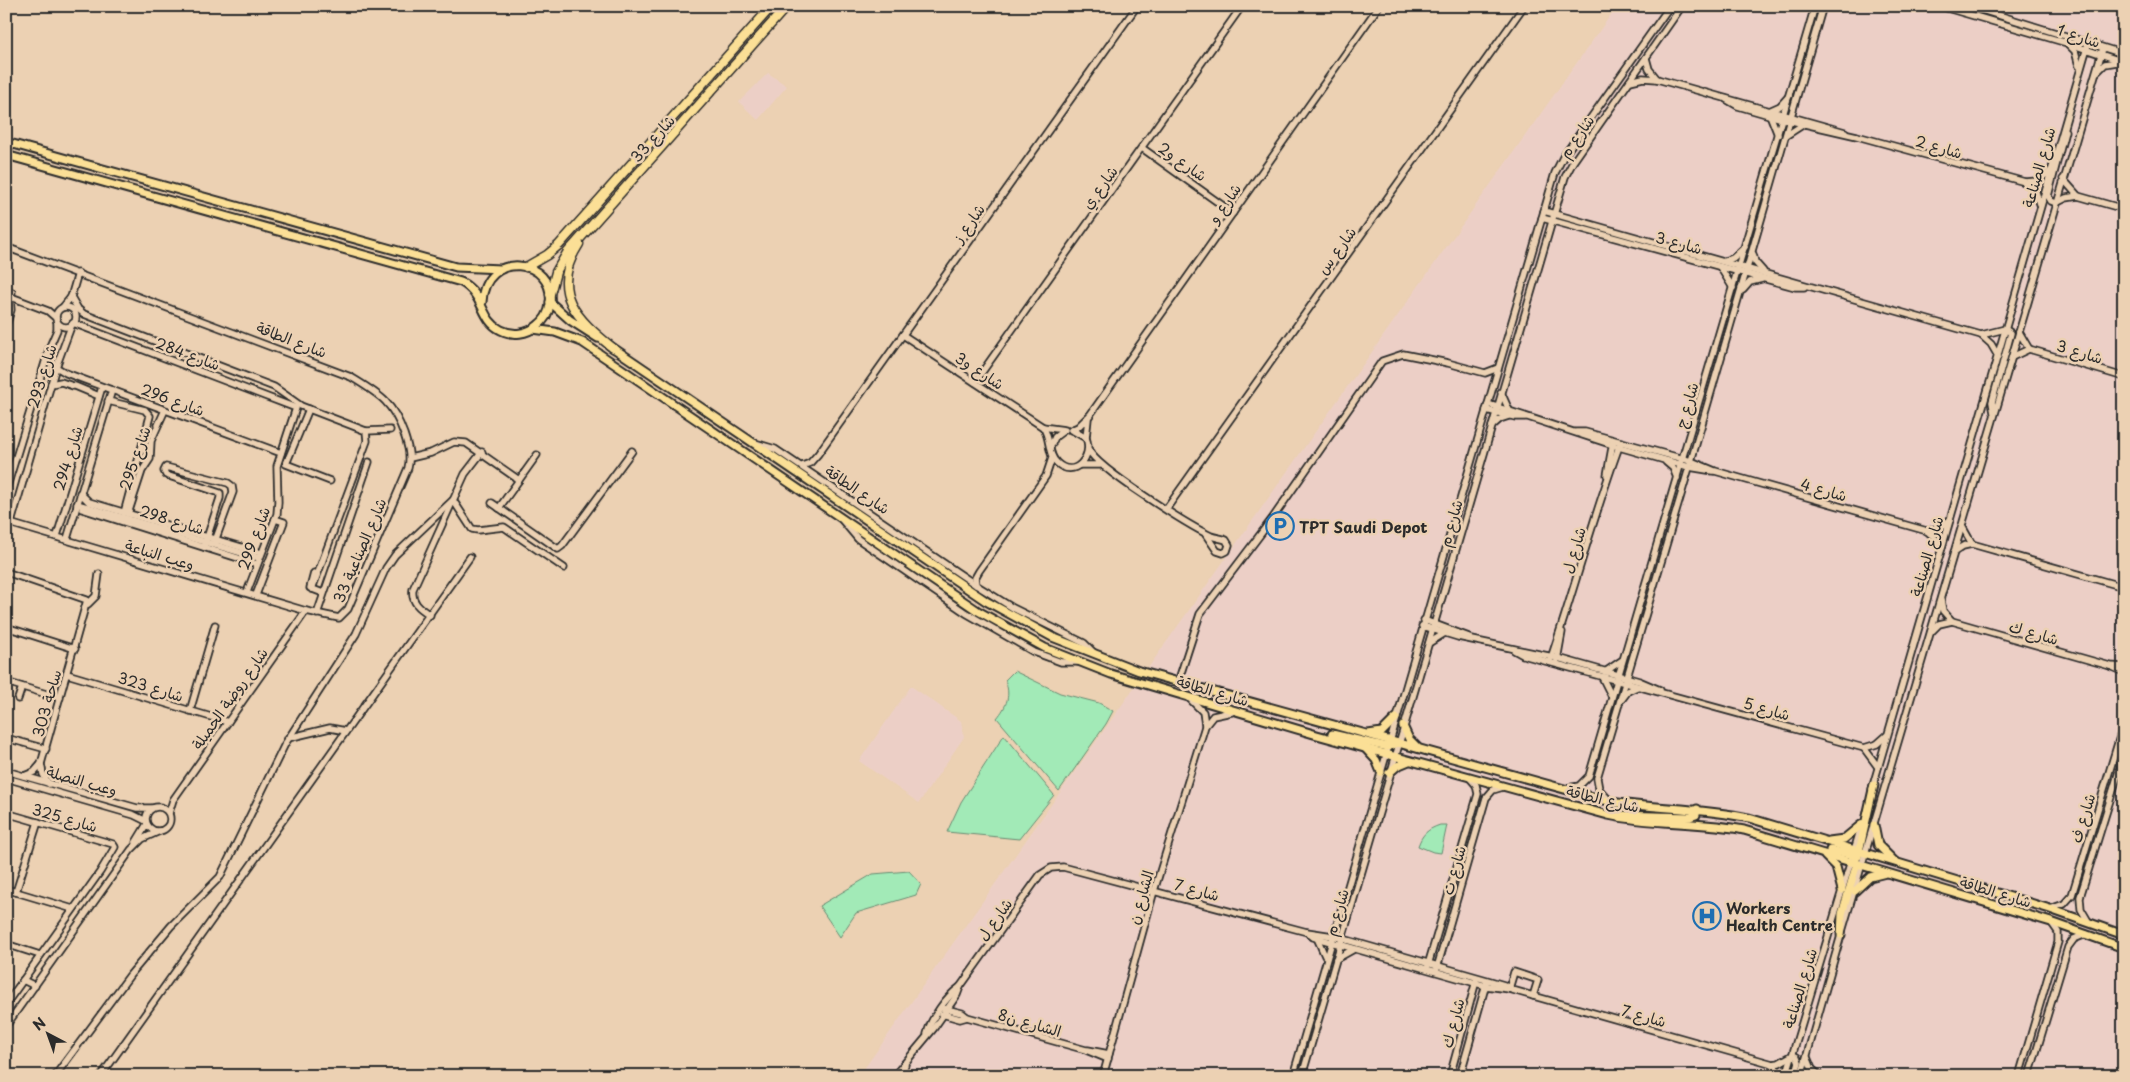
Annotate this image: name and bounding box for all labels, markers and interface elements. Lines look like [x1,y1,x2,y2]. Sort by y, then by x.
street label: شارع 1 [2054,17,2104,53]
street label: شارع 33 [624,109,680,167]
street label: شارع م [1553,110,1600,163]
street label: شارع الصناعة [2016,124,2060,210]
street label: شارع 2 [1913,128,1965,164]
street label: شارع و2 [1154,136,1212,186]
street label: شارع ي [1075,161,1123,214]
street label: شارع و [1201,178,1246,229]
street label: شارع ز [946,199,990,248]
street label: شارع س [1311,221,1361,279]
street label: شارع 3 [1653,225,1705,259]
street label: شارع الطاقة [253,315,331,363]
street label: شارع 284 [152,331,224,375]
street label: شارع 3 [2054,333,2106,369]
street label: شارع 293 [20,341,62,411]
street label: شارع و3 [951,346,1009,394]
street label: شارع 296 [138,377,208,421]
street label: شارع ج [1669,379,1703,431]
street label: شارع 294 [46,423,88,493]
street label: شارع 295 [112,423,156,493]
street label: شارع الطاقة [821,459,895,519]
street label: شارع 4 [1798,471,1850,507]
street label: شارع الصناعية 33 [327,494,391,606]
street label: شارع م [1432,497,1469,550]
street label: شارع 298 [137,498,207,540]
street label: شارع 299 [231,503,275,573]
parking icon: TPT Saudi Depot [1265,511,1295,541]
street label: شارع الصناعة [1904,513,1948,599]
place label: TPT Saudi Depot [1299,515,1428,538]
street label: شارع ل [1555,524,1591,576]
street label: وعب النباعة [123,533,197,575]
street label: شارع ك [2007,614,2061,650]
street label: شارع روضة الحميلة [185,642,273,754]
street label: شارع 323 [115,665,187,707]
street label: ساحة 303 [25,667,67,739]
street label: شارع الطاقة [1174,669,1252,711]
street label: شارع 5 [1741,690,1793,726]
street label: وعب النصلة [44,759,120,801]
street label: شارع الطاقة [1564,778,1642,818]
street label: شارع ف [2064,790,2100,846]
street label: شارع 325 [30,797,100,837]
street label: شارع ت [1435,843,1471,897]
street label: الشارع ن [1121,867,1159,927]
street label: شارع الطاقة [1957,869,2035,913]
street label: شارع 7 [1172,872,1222,906]
street label: شارع م [1318,886,1355,939]
street label: شارع ل [971,893,1017,945]
place label: Workers Health Centre [1726,896,1833,936]
hospital icon: Workers Health Centre [1692,901,1722,931]
street label: شارع الصناعة [1776,945,1822,1031]
street label: شارع ك [1434,996,1470,1050]
street label: شارع 7 [1619,998,1669,1032]
street label: الشارع ن8 [996,1002,1064,1042]
north arrow [22,1010,72,1060]
text: N [28,1012,50,1035]

